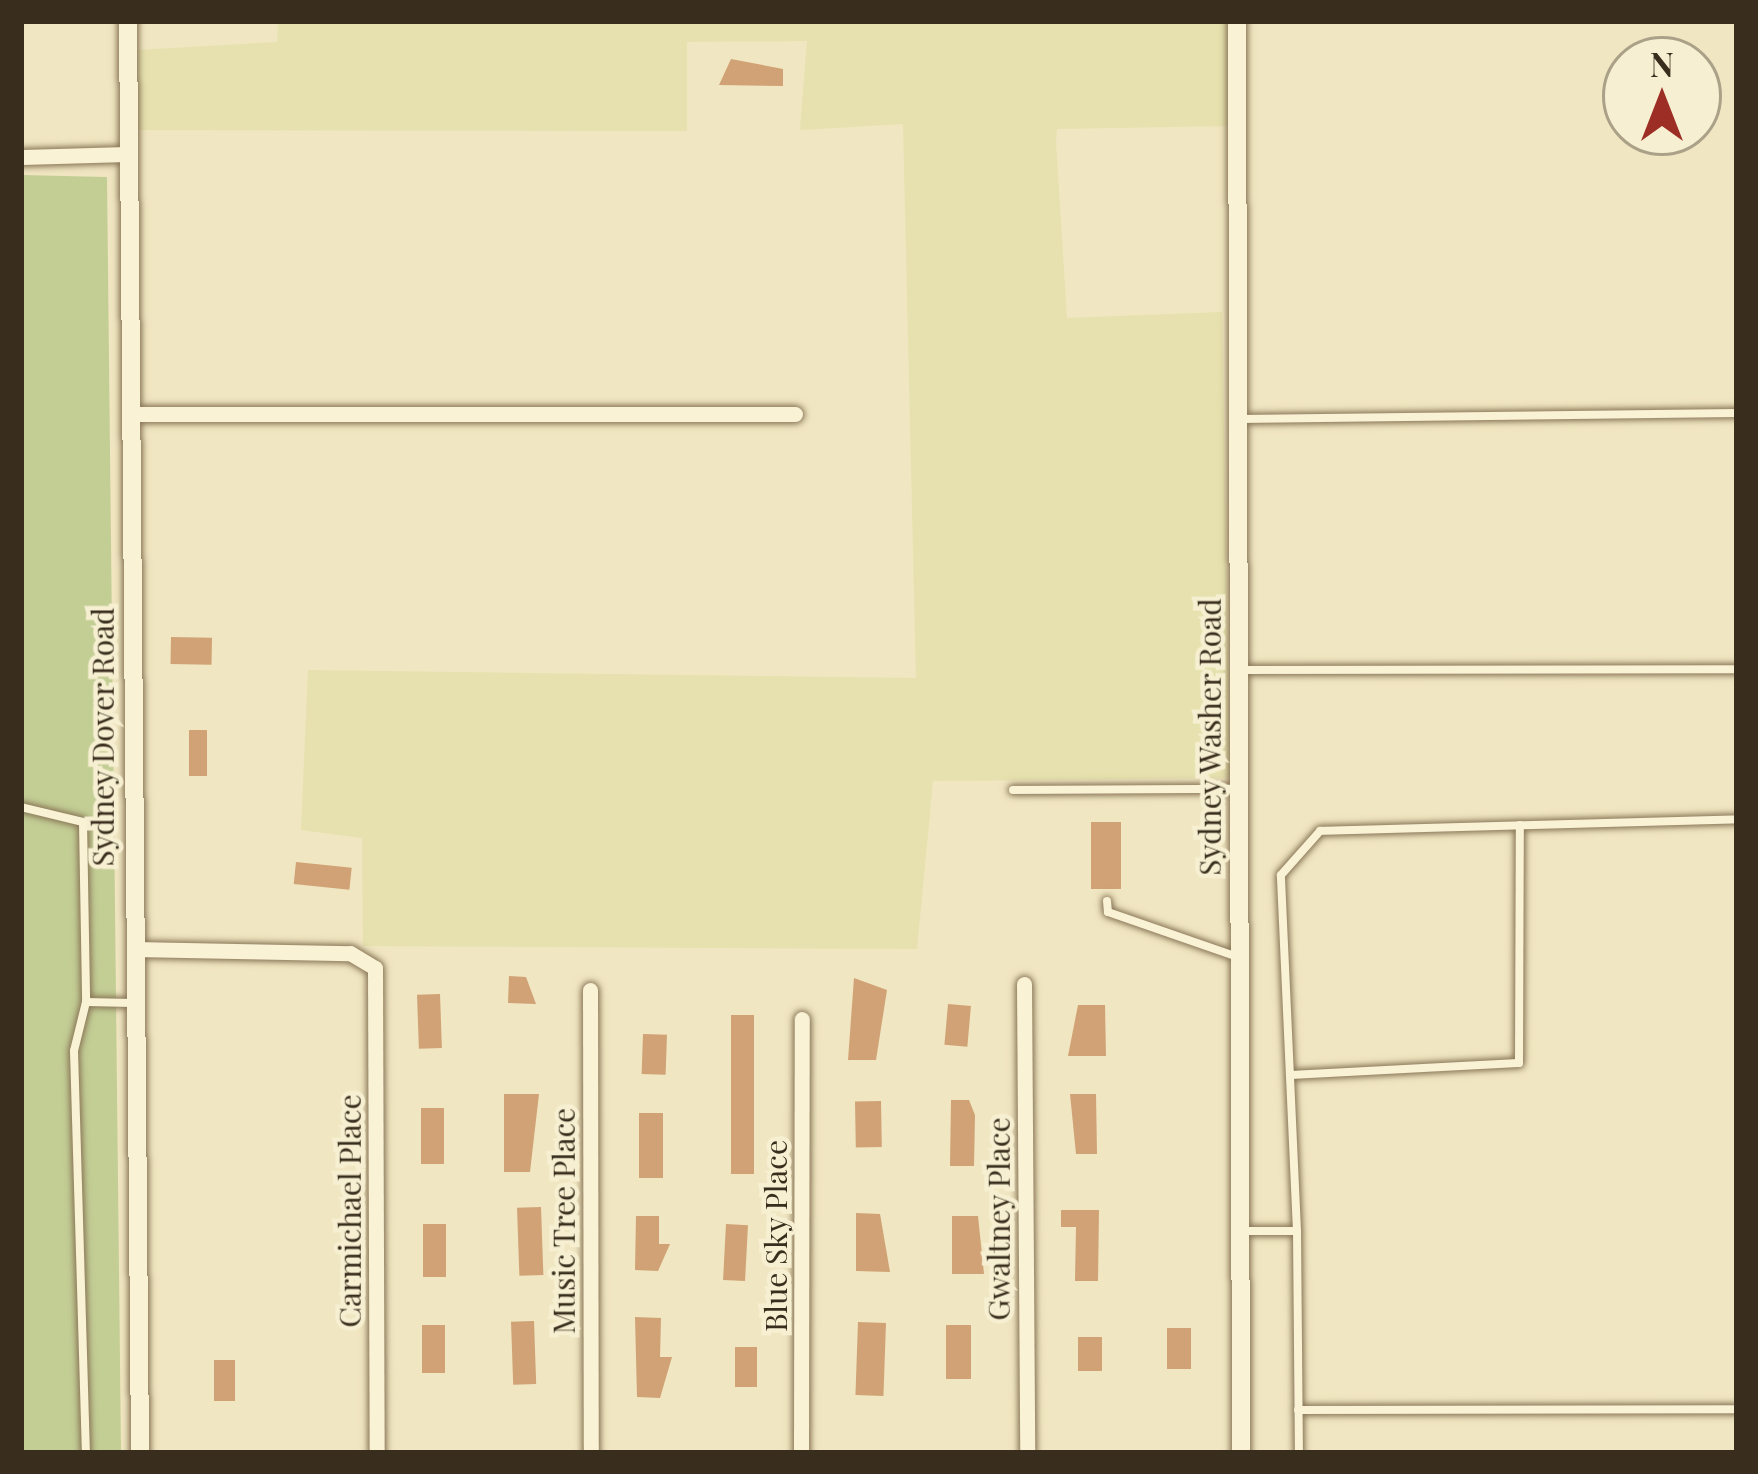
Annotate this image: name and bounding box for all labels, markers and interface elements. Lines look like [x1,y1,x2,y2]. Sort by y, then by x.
north arrow [1602,36,1722,156]
text: N [1650,41,1674,85]
street label: Sydney Washer Road [1191,597,1227,877]
street label: Sydney Dover Road [84,607,120,867]
street label: Carmichael Place [331,1094,367,1328]
street label: Music Tree Place [545,1107,581,1335]
street label: Gwaltney Place [980,1117,1016,1321]
street label: Blue Sky Place [757,1140,793,1332]

